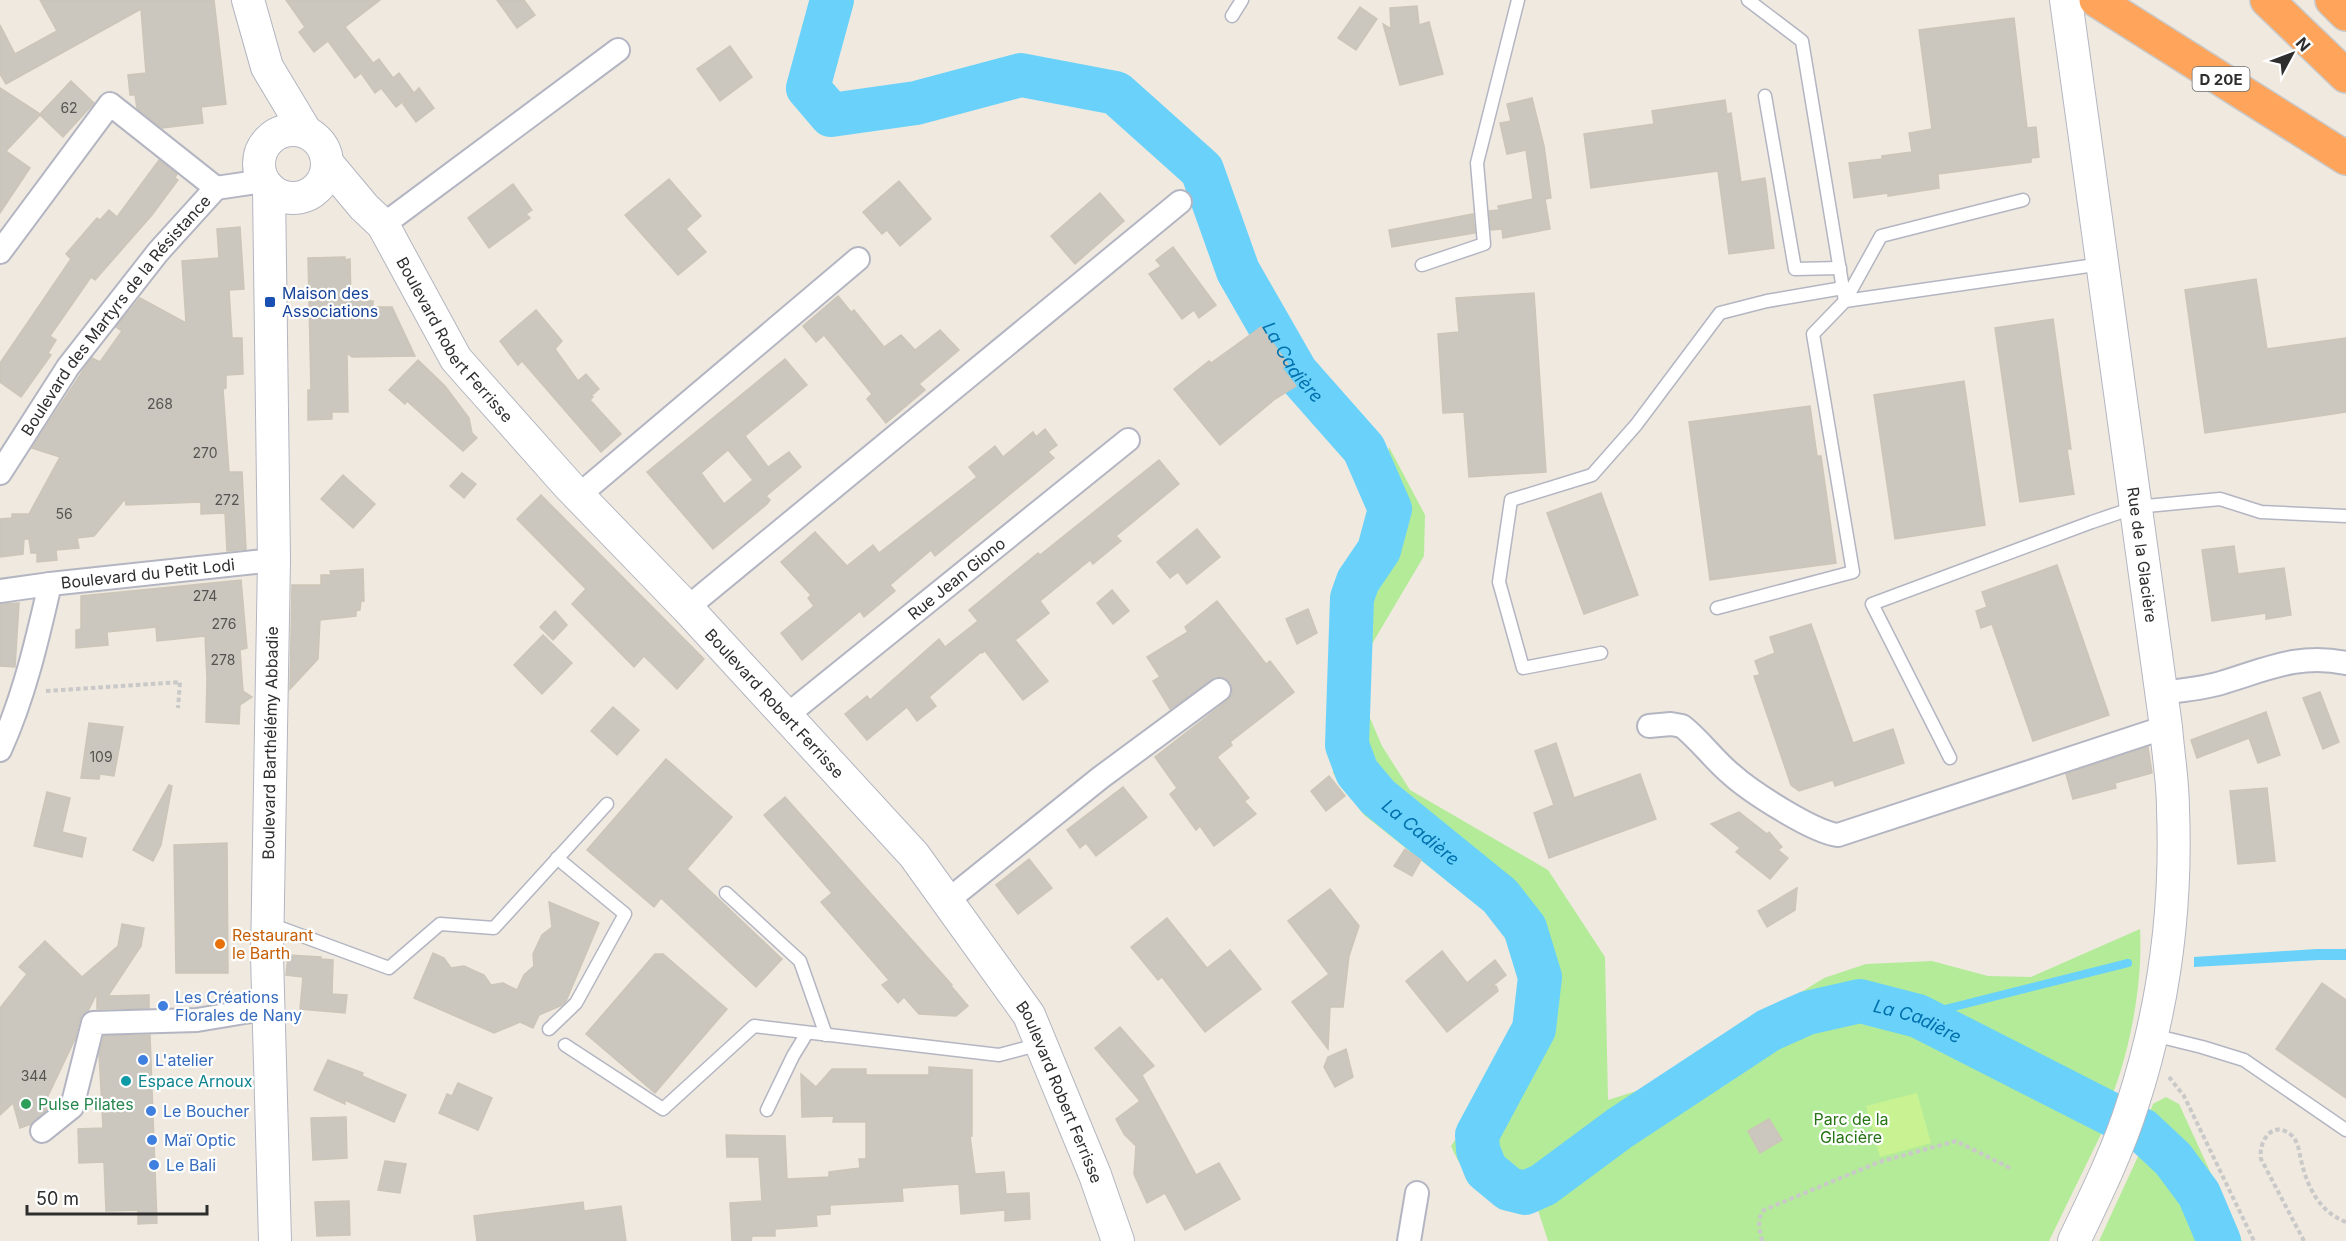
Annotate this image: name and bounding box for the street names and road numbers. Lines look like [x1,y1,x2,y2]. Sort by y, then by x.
road number: D 20E [2192,67,2250,91]
street label: Boulevard des Martyrs de la Résistance [17,191,215,439]
street label: Boulevard Robert Ferrisse [392,253,517,426]
street label: Rue de la Glacière [2123,486,2162,624]
street label: Rue Jean Giono [904,533,1009,624]
street label: Boulevard du Petit Lodi [60,554,236,593]
street label: Boulevard Robert Ferrisse [701,624,848,782]
street label: Boulevard Barthélémy Abbadie [258,626,282,860]
street label: Boulevard Robert Ferrisse [1012,997,1107,1186]

